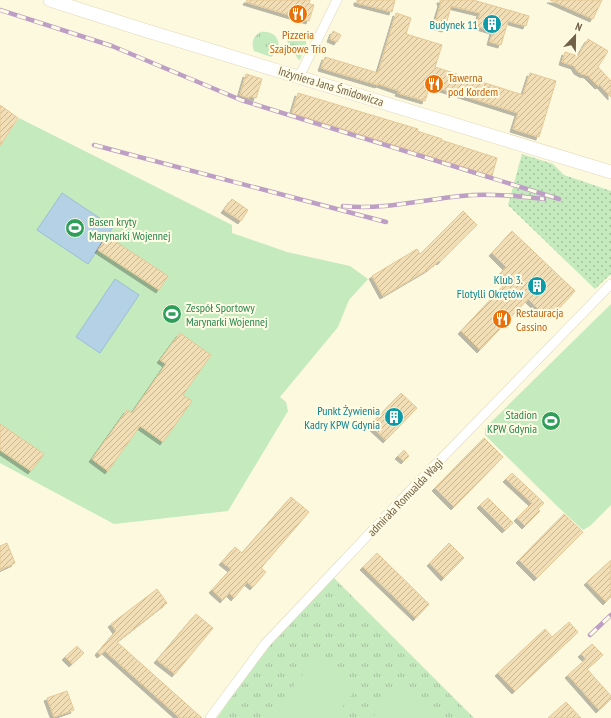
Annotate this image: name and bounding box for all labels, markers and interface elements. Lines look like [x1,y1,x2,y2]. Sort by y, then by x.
restaurant icon: Pizzeria Szajbowe Trio [287,3,309,25]
building icon: Budynek 11 [481,13,503,35]
north arrow [555,16,595,56]
place label: Budynek 11 [429,17,478,32]
text: N [573,19,584,34]
place label: Pizzeria Szajbowe Trio [270,27,326,56]
street label: Inżyniera Jana Śmidowicza [277,63,386,109]
place label: Tawerna pod Kordem [448,70,498,99]
restaurant icon: Tawerna pod Kordem [423,73,445,95]
place label: Basen kryty Marynarki Wojennej [89,214,171,243]
sports icon: Basen kryty Marynarki Wojennej [64,217,86,239]
place label: Klub 3. Flotylli Okrętów [457,272,524,301]
building icon: Klub 3. Flotylli Okrętów [526,275,548,297]
place label: Zespół Sportowy Marynarki Wojennej [186,300,268,329]
sports icon: Zespół Sportowy Marynarki Wojennej [161,303,183,325]
place label: Restauracja Cassino [516,305,564,334]
restaurant icon: Restauracja Cassino [491,308,513,330]
place label: Punkt Żywienia Kadry KPW Gdynia [304,403,380,432]
building icon: Punkt Żywienia Kadry KPW Gdynia [383,406,405,428]
place label: Stadion KPW Gdynia [487,407,537,436]
sports icon: Stadion KPW Gdynia [540,410,562,432]
street label: admirała Romualda Wagi [364,455,446,539]

